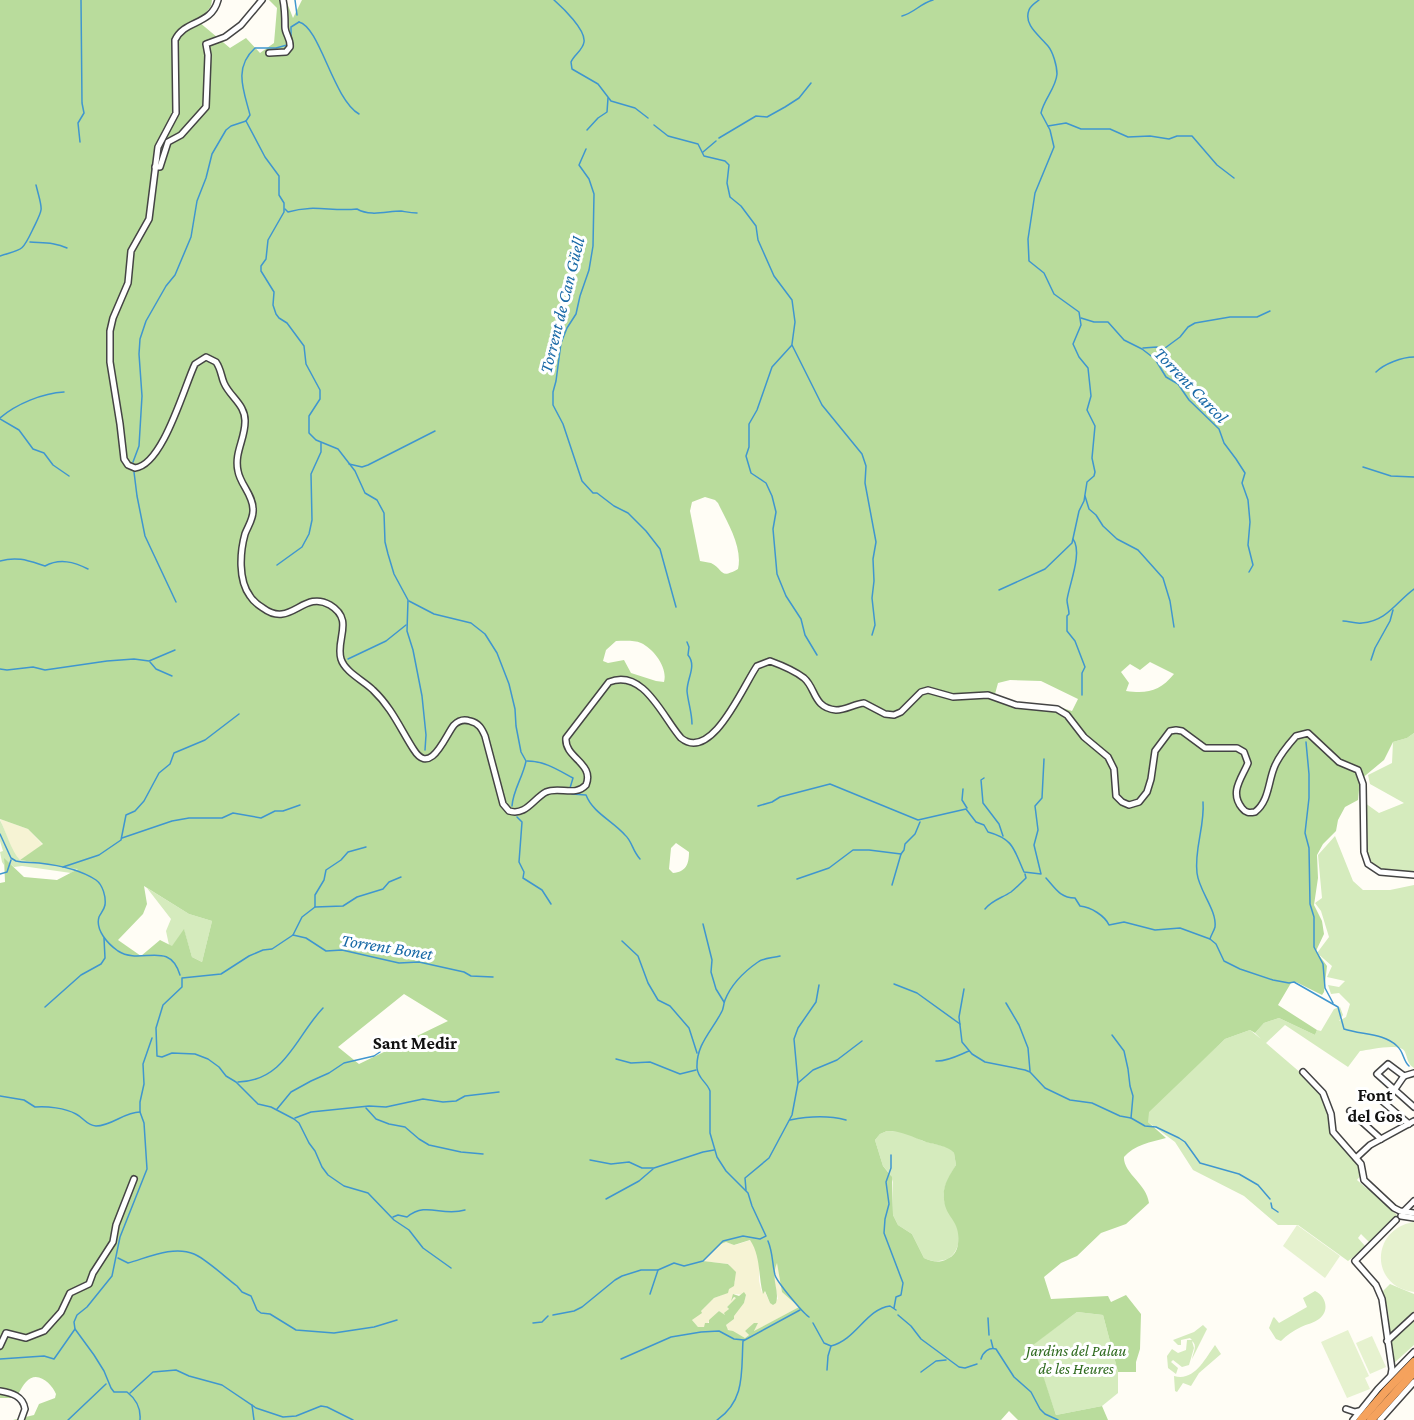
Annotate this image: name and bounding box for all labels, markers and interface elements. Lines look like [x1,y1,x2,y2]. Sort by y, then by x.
water label: Torrent de Can Güell [535,234,589,375]
water label: Torrent Carcol [1150,343,1232,427]
water label: Torrent Bonet [340,930,435,964]
district label: Sant Medir [373,1033,457,1053]
district label: Font del Gos [1347,1085,1403,1126]
park label: Jardins del Palau de les Heures [1023,1342,1126,1377]

